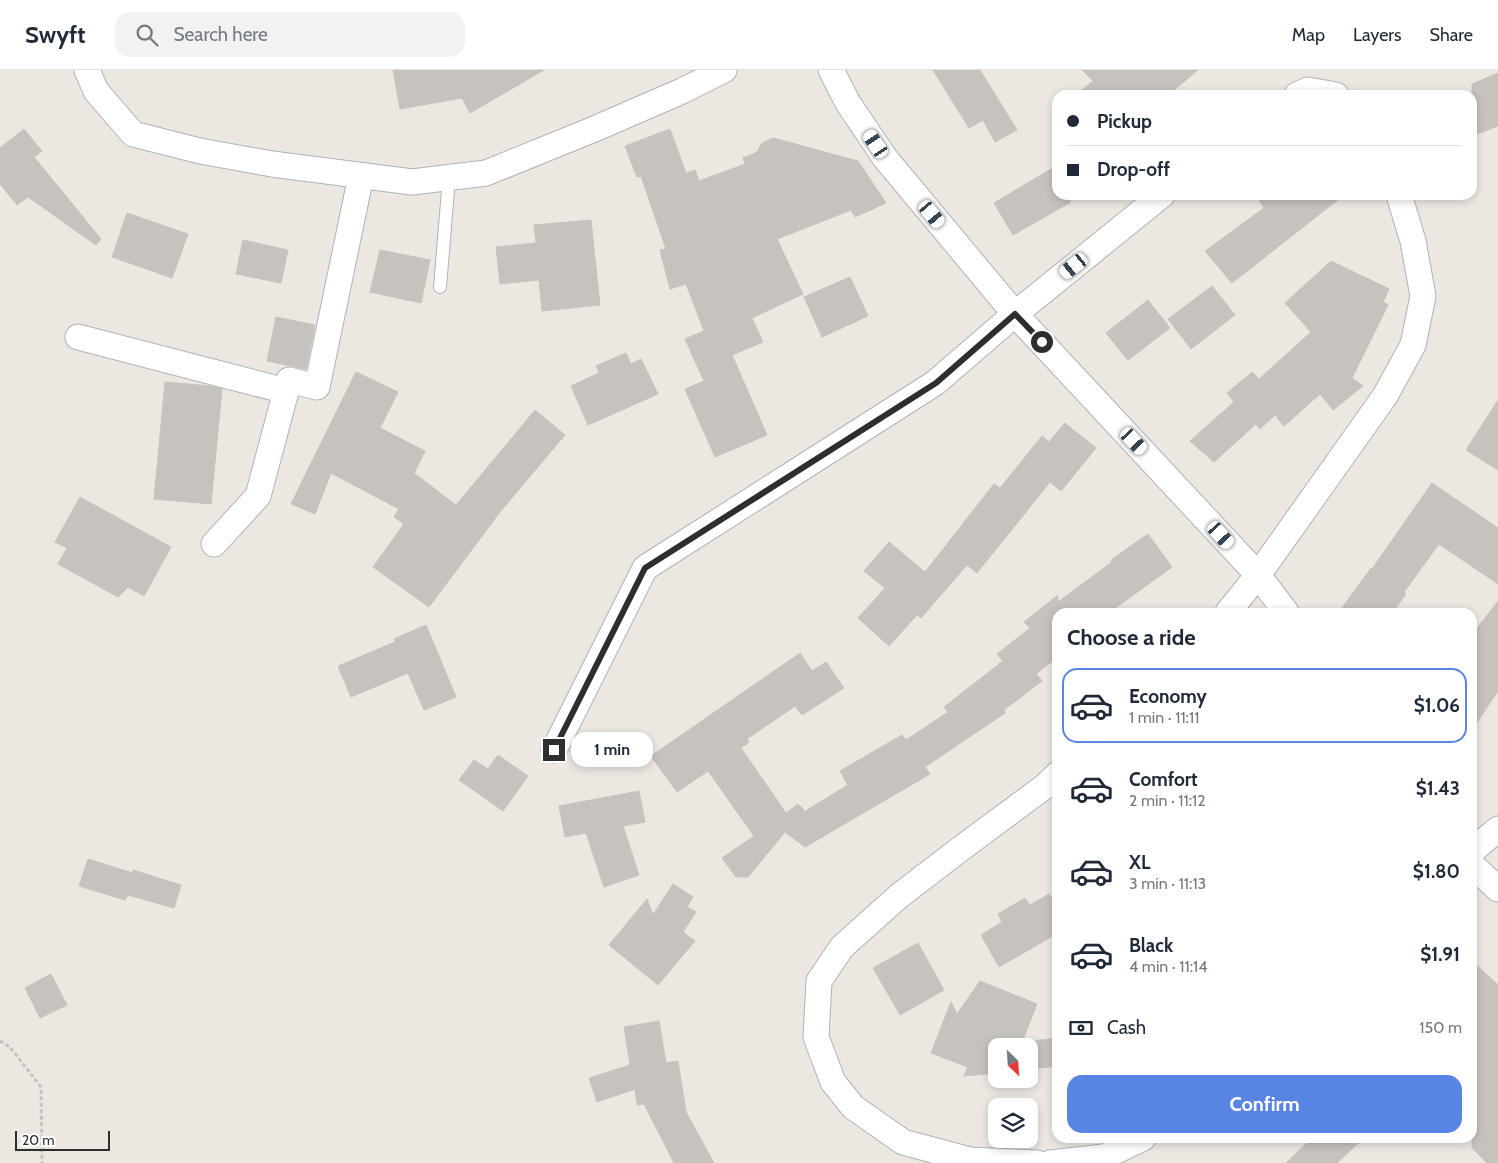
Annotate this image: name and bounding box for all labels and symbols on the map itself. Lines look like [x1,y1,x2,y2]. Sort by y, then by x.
car [861,127,890,161]
car [916,198,947,230]
car [1057,251,1090,281]
route start [1031,331,1053,353]
car [1118,425,1149,457]
car [1205,519,1236,551]
callout: 1 min [572,732,654,768]
route end [543,739,565,761]
north arrow [988,1038,1038,1088]
scale bar [15,1128,110,1151]

